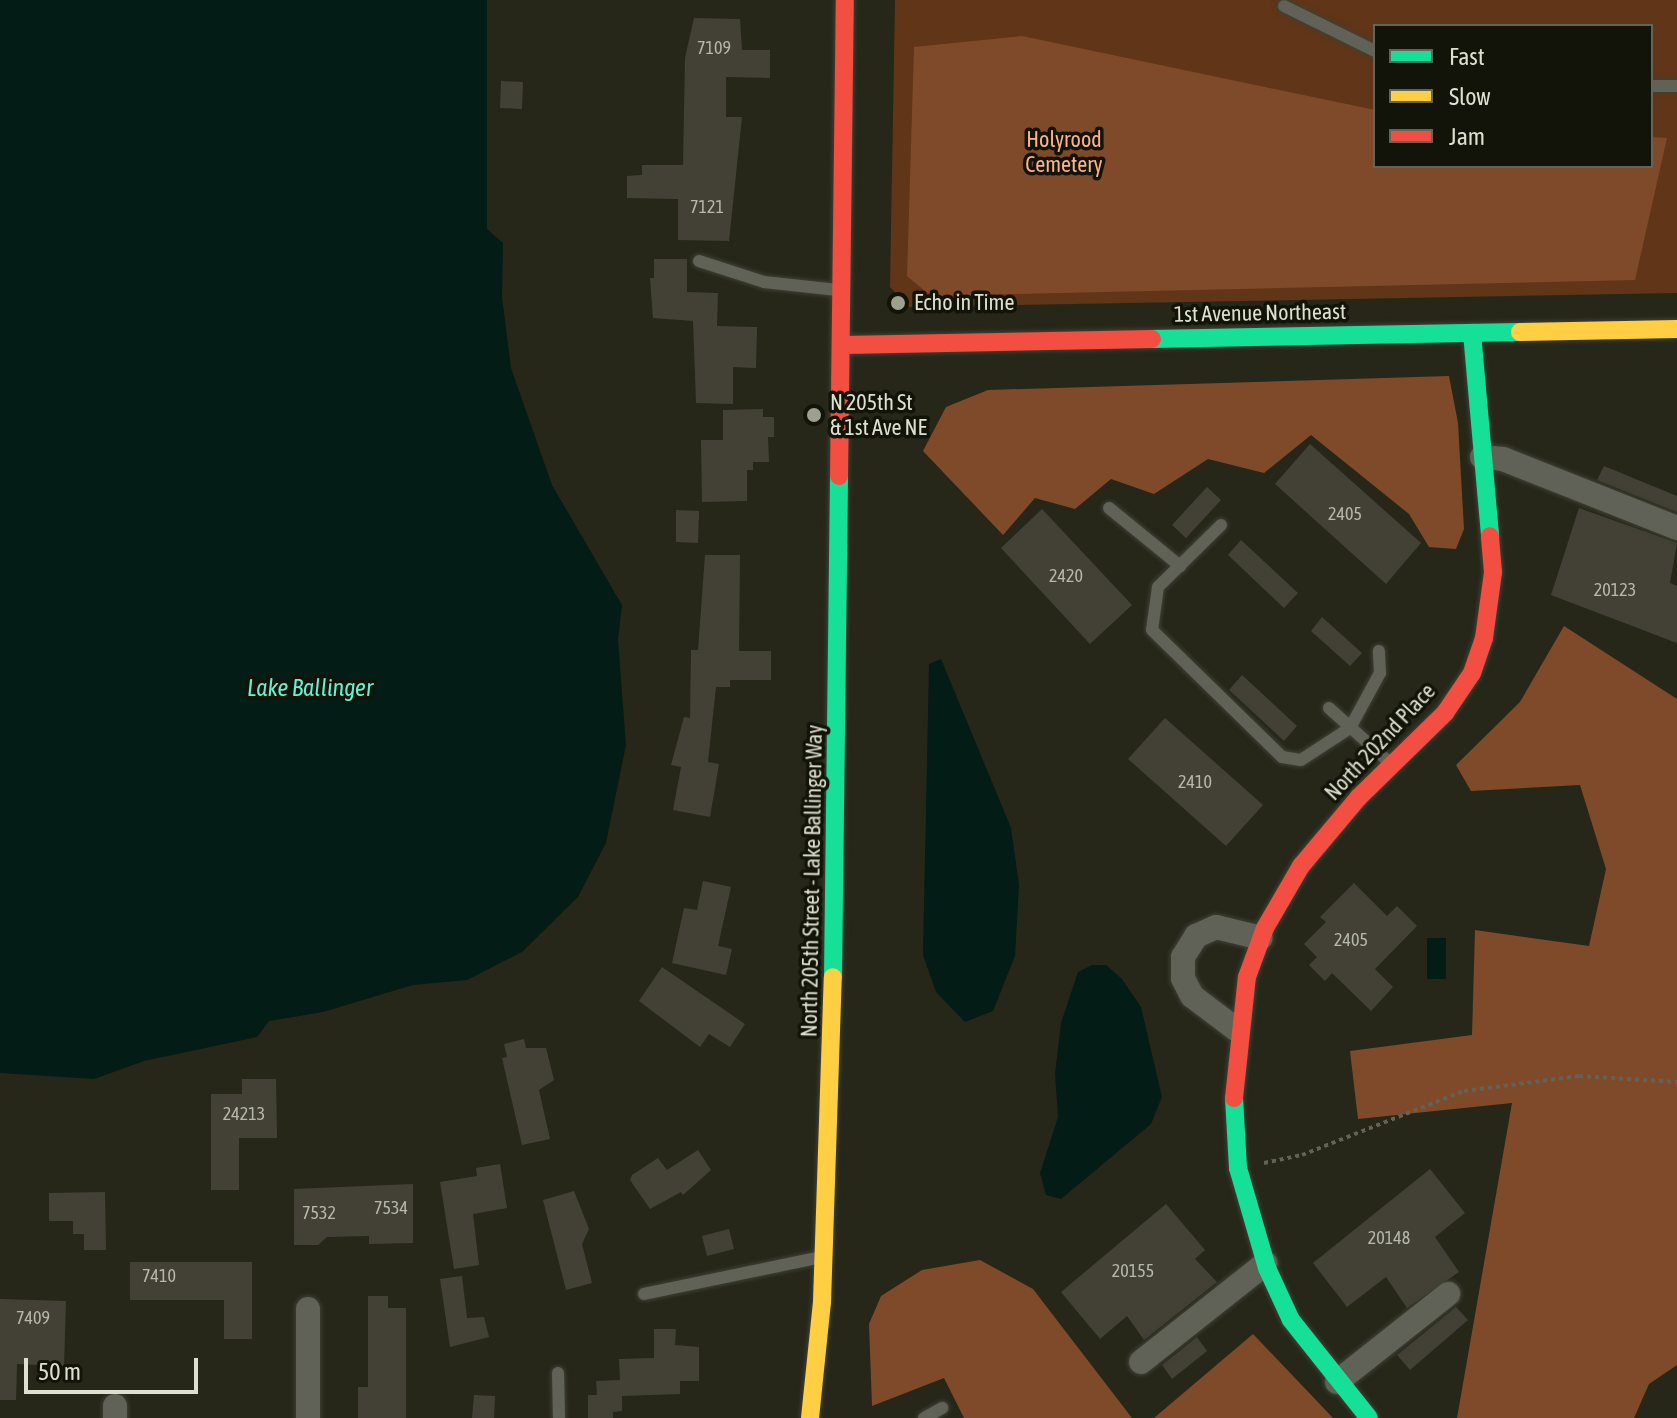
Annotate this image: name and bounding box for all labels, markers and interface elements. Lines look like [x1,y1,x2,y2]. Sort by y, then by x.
legend [1373,24,1653,168]
house number: 7109 [697,37,731,59]
text: Fast [1449,43,1485,70]
text: Slow [1449,83,1491,110]
text: Jam [1449,123,1485,150]
park label: Holyrood Cemetery [1025,126,1103,178]
house number: 7121 [690,196,724,218]
place label: Echo in Time [914,290,1014,316]
marker: Echo in Time [889,294,907,312]
street label: 1st Avenue Northeast [1174,298,1346,328]
place label: N 205th St & 1st Ave NE [830,389,927,440]
marker: N 205th St & 1st Ave NE [805,406,823,424]
house number: 2405 [1328,503,1362,525]
house number: 2420 [1049,565,1083,587]
house number: 20123 [1594,579,1636,601]
water label: Lake Ballinger [247,674,373,702]
street label: North 202nd Place [1319,678,1441,806]
street label: North 205th Street - Lake Ballinger Way [796,725,828,1037]
house number: 2410 [1178,771,1212,793]
house number: 2405 [1334,929,1368,951]
house number: 24213 [223,1103,265,1125]
house number: 7534 [374,1197,408,1219]
house number: 7532 [302,1202,336,1224]
house number: 20148 [1368,1227,1410,1249]
house number: 20155 [1112,1260,1154,1282]
house number: 7410 [142,1265,176,1287]
house number: 7409 [16,1307,50,1329]
scale bar [28,1342,202,1392]
text: 50 m [38,1358,81,1385]

